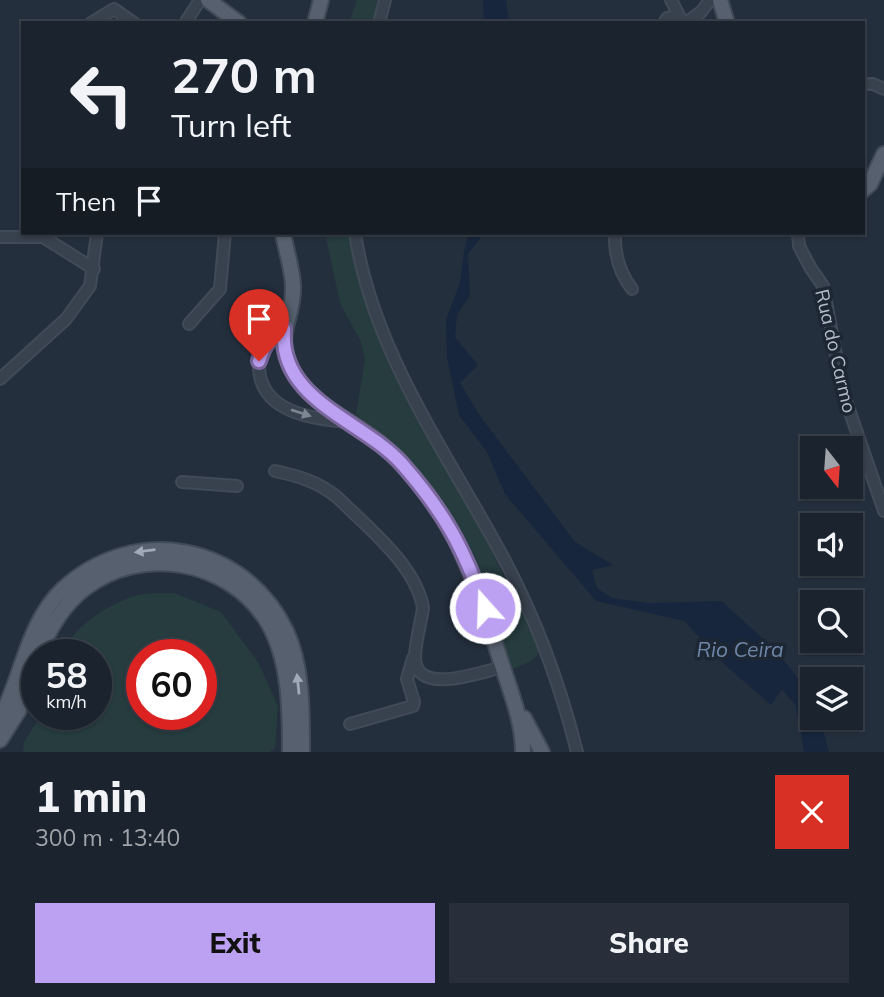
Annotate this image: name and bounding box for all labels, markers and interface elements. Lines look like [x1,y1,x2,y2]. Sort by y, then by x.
text: 270 m [171,44,317,105]
icon: left [56,49,147,140]
text: Turn left [171,105,291,145]
icon: arrive [130,182,168,220]
text: Then [56,185,116,218]
street label: Rua do Carmo [810,287,862,415]
pin [229,289,289,361]
icon: arrive [240,300,278,338]
one-way arrow [291,408,312,419]
north arrow [800,436,863,499]
map controls [800,436,863,730]
button: sound [800,513,863,576]
one-way arrow [134,545,156,556]
position arrow [448,571,522,645]
button: search [800,590,863,653]
water label: Rio Ceira [696,636,784,662]
speed limit sign: 60 [126,639,217,730]
text: 58 [45,653,88,697]
button: layers [800,667,863,730]
one-way arrow [293,673,304,695]
text: km/h [46,690,87,713]
text: 1 min [35,770,148,823]
button: close [775,775,849,849]
text: 300 m · 13:40 [35,823,180,852]
button: Exit [35,903,435,983]
button: Share [449,903,849,983]

